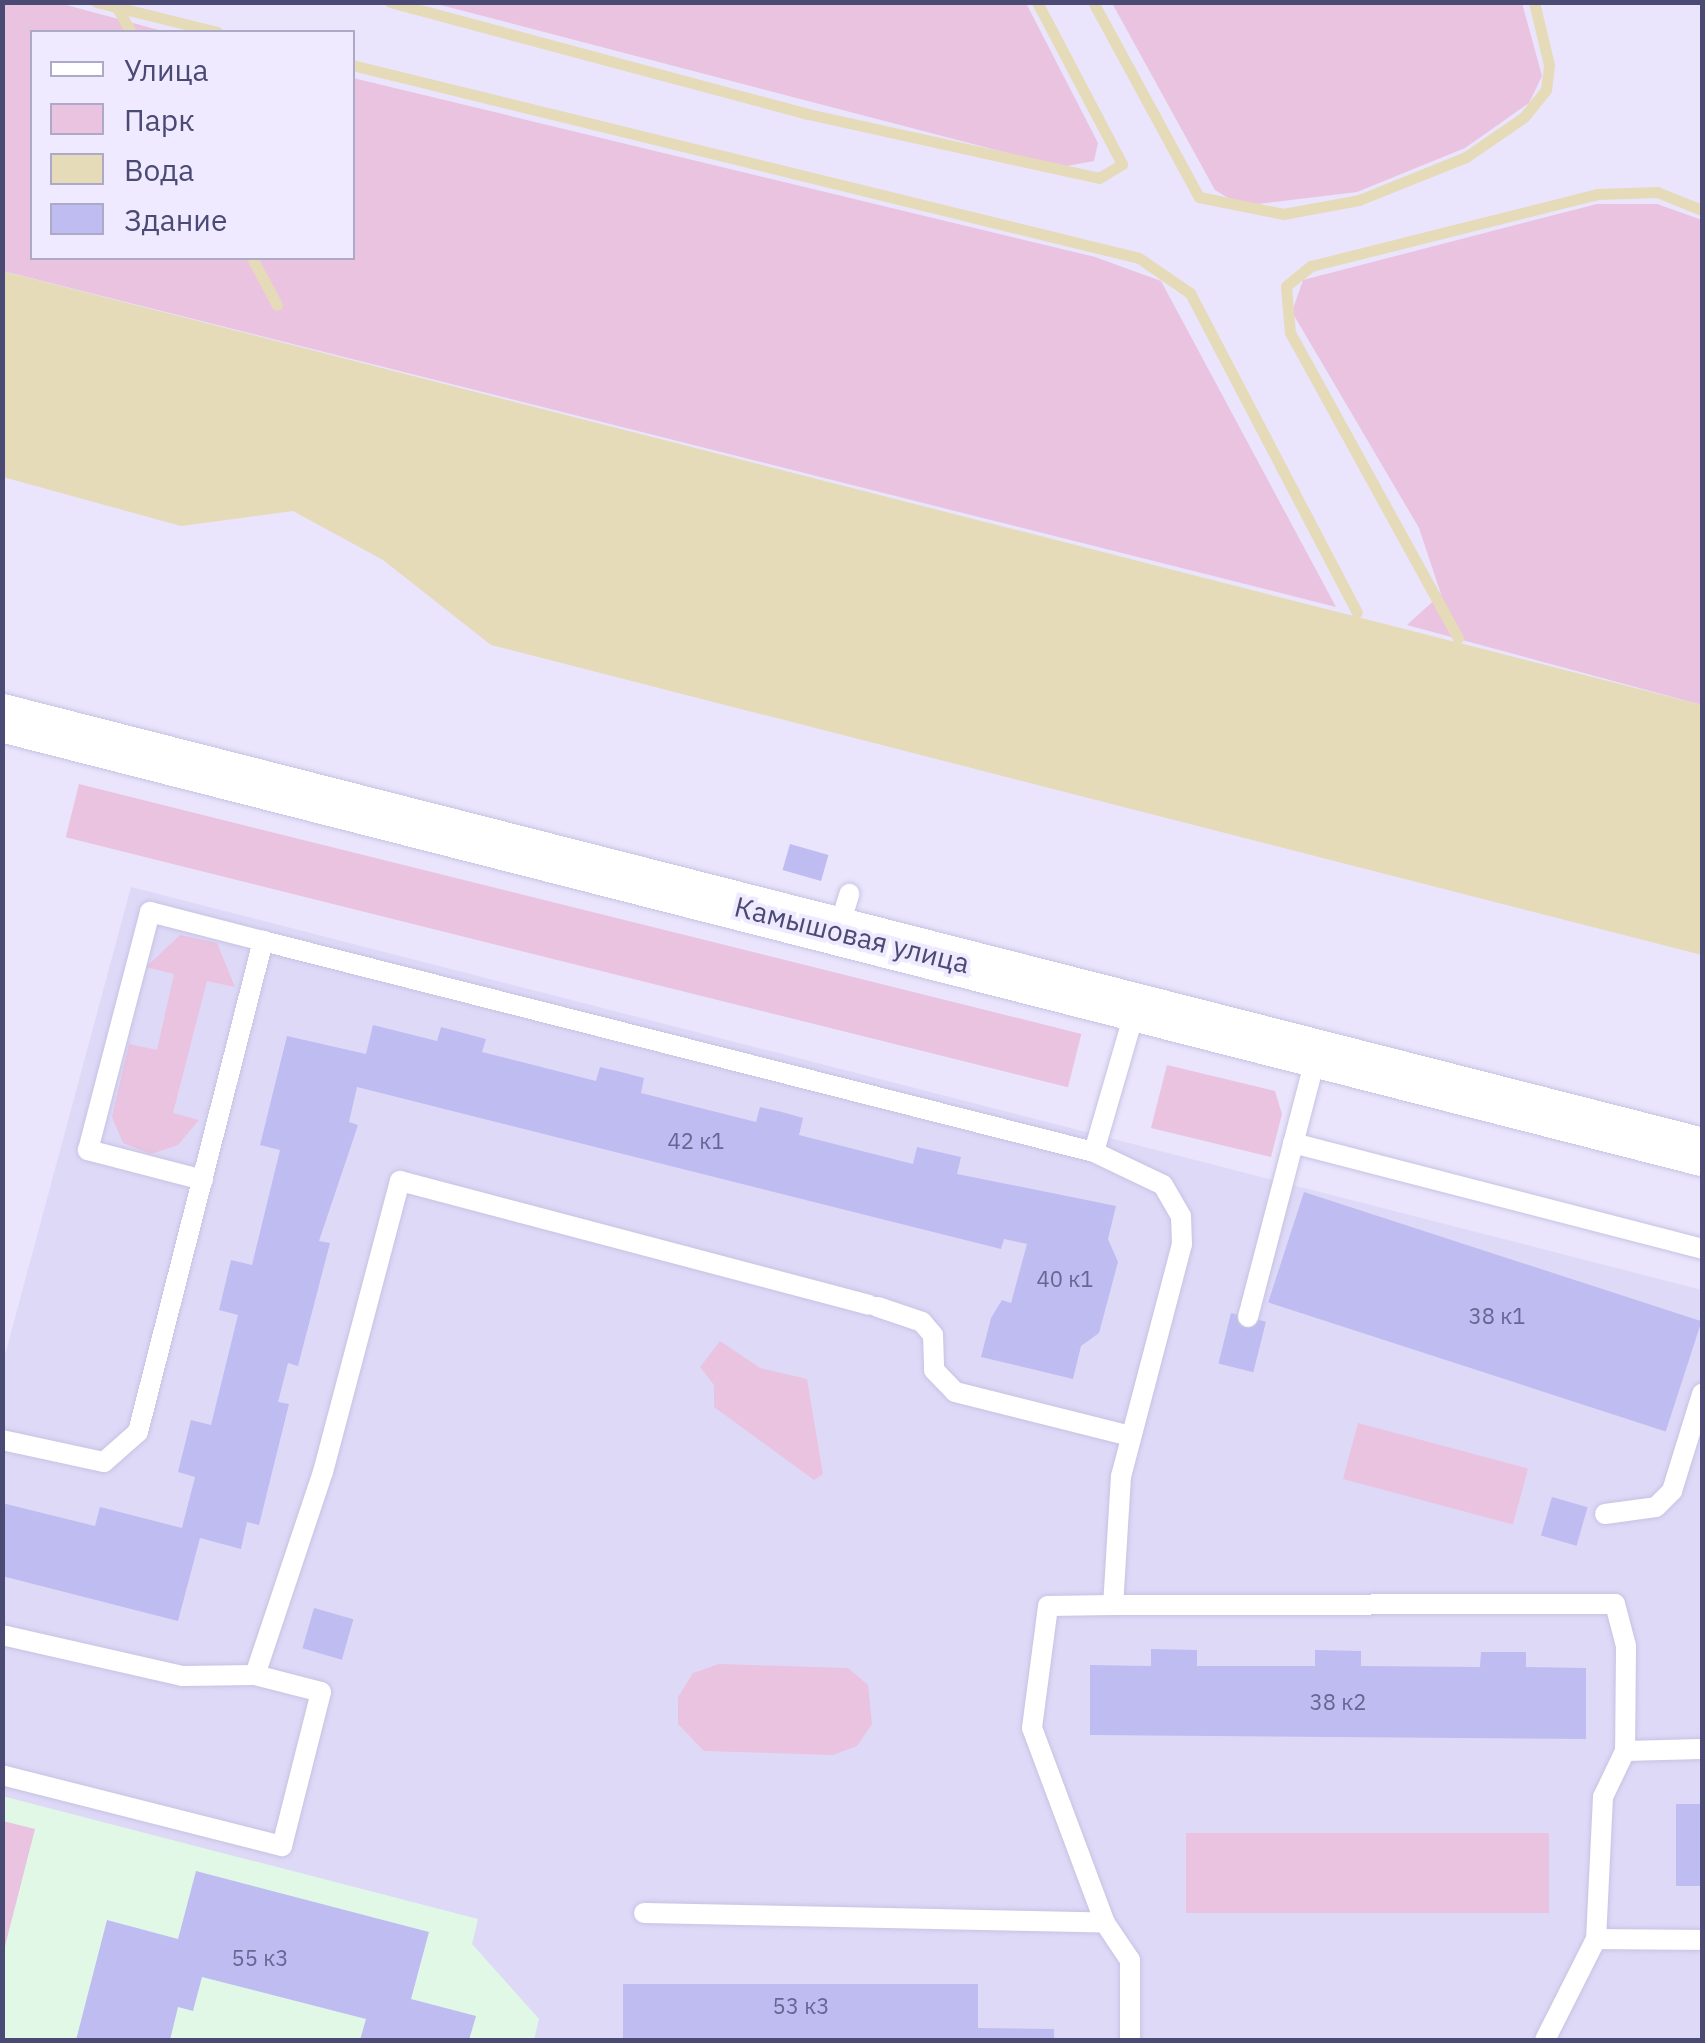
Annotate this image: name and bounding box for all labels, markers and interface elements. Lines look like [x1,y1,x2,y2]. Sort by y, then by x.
legend [30,30,355,260]
text: Улица [124,50,209,89]
text: Парк [124,100,195,139]
text: Вода [124,150,194,189]
text: Здание [124,200,227,239]
street label: Камышовая улица [731,890,973,980]
house number: 42 к1 [668,1128,724,1154]
house number: 40 к1 [1037,1266,1093,1292]
house number: 38 к1 [1469,1303,1525,1329]
house number: 38 к2 [1310,1689,1366,1715]
house number: 55 к3 [232,1945,288,1971]
house number: 53 к3 [773,1993,829,2019]

